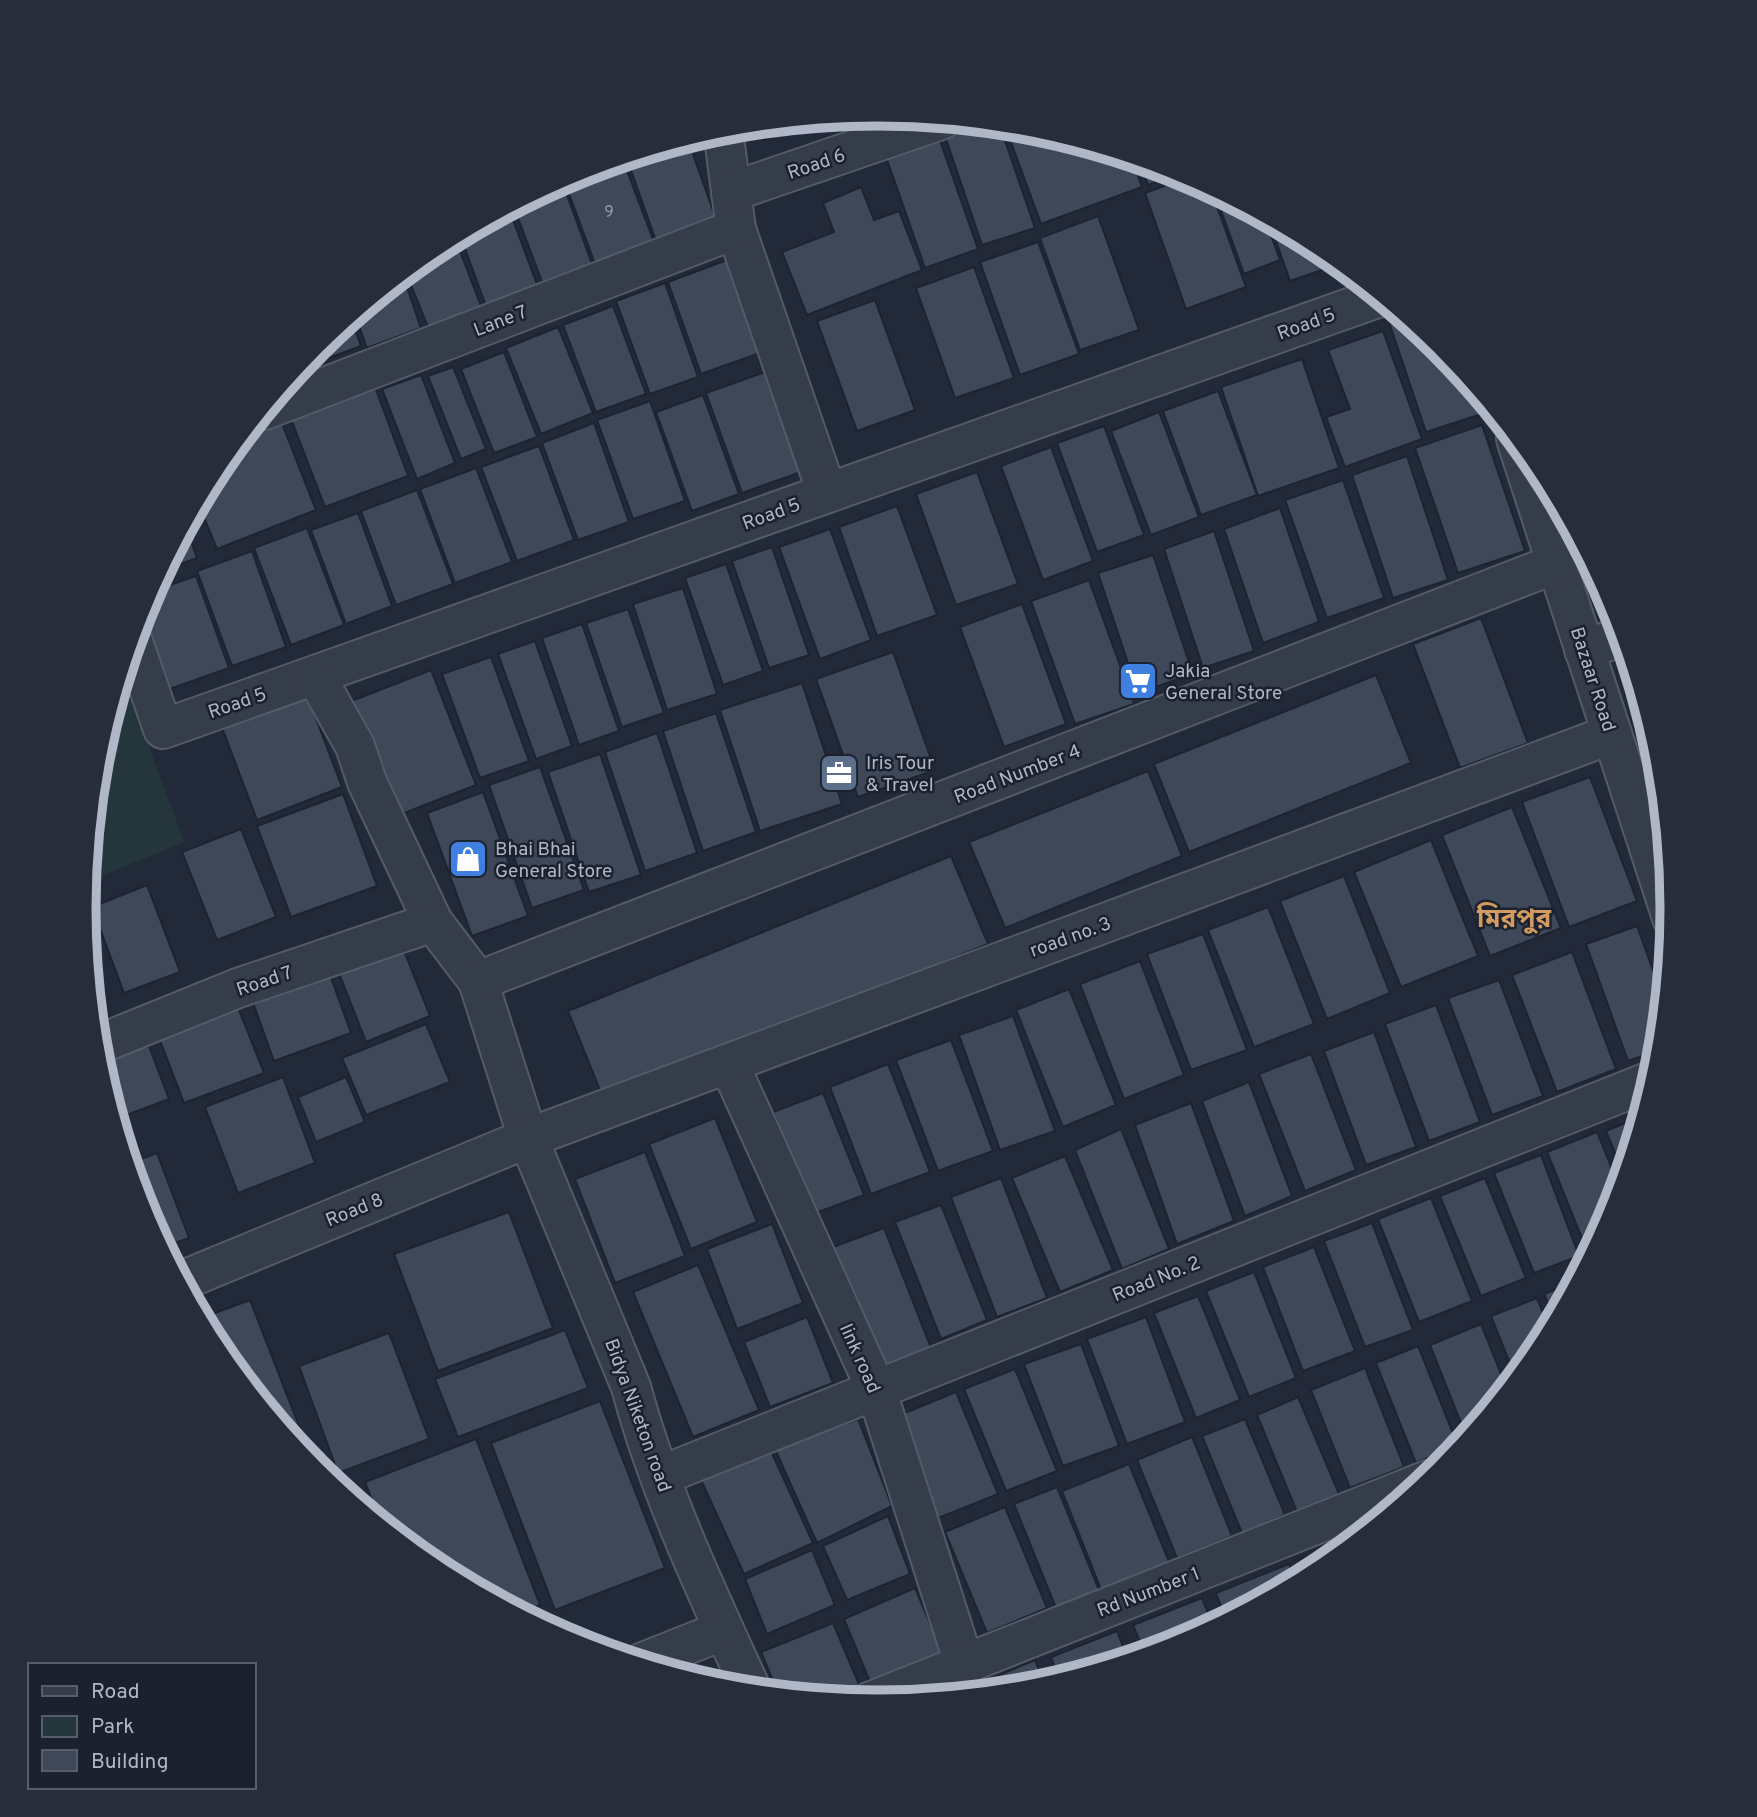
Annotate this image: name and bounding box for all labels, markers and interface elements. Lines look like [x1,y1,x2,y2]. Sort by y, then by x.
street label: Road 6 [784,144,849,186]
house number: 9 [604,203,614,223]
street label: Lane 7 [470,301,531,343]
street label: Road 5 [1274,303,1339,346]
street label: Road 5 [739,493,804,536]
street label: Bazaar Road [1564,624,1620,735]
supermarket icon: Jakia General Store [1117,660,1159,702]
place label: Jakia General Store [1165,660,1282,706]
street label: Road 5 [205,683,270,725]
street label: Road Number 4 [951,740,1085,810]
office icon: Iris Tour & Travel [818,752,860,794]
place label: Iris Tour & Travel [866,752,935,798]
shop icon: Bhai Bhai General Store [447,838,489,880]
place label: Bhai Bhai General Store [495,838,612,884]
district label: মিরপুর [1476,902,1551,937]
street label: road no. 3 [1027,912,1115,964]
street label: Road 7 [234,961,296,1003]
street label: Road 8 [322,1188,387,1233]
street label: Road No. 2 [1109,1251,1204,1308]
street label: link road [833,1320,885,1397]
street label: Bidya Niketon road [598,1336,676,1496]
street label: Rd Number 1 [1094,1562,1203,1623]
legend [28,1663,256,1789]
text: Road [91,1679,140,1706]
text: Park [91,1714,134,1741]
text: Building [91,1749,169,1776]

